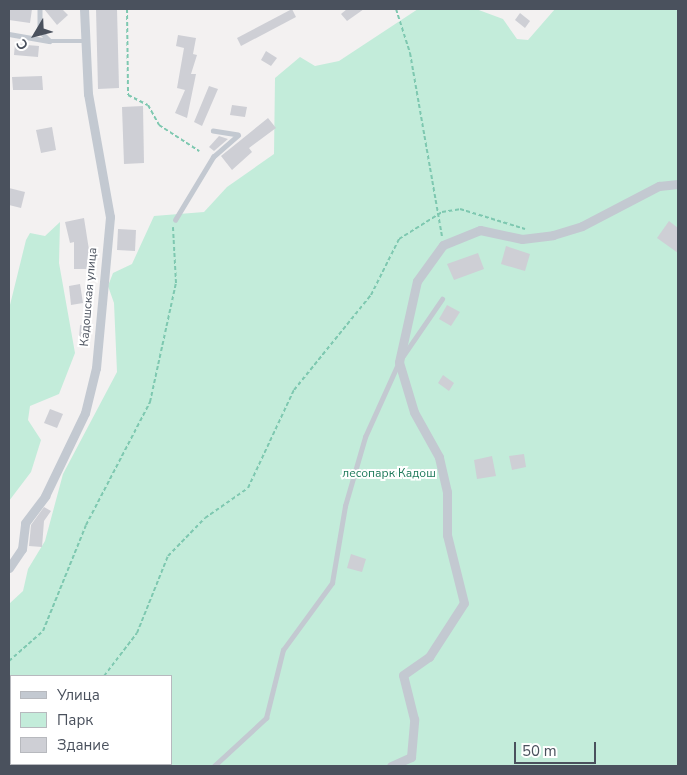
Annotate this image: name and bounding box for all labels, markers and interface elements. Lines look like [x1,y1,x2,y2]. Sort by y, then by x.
north arrow [10,10,60,60]
text: С [12,35,33,54]
street label: Кадошская улица [78,247,100,347]
park label: лесопарк Кадош [342,467,436,481]
legend [10,675,172,765]
text: Улица [57,685,100,705]
text: Парк [57,710,93,730]
scale bar [517,732,600,764]
text: Здание [57,735,109,755]
text: 50 m [522,741,557,761]

